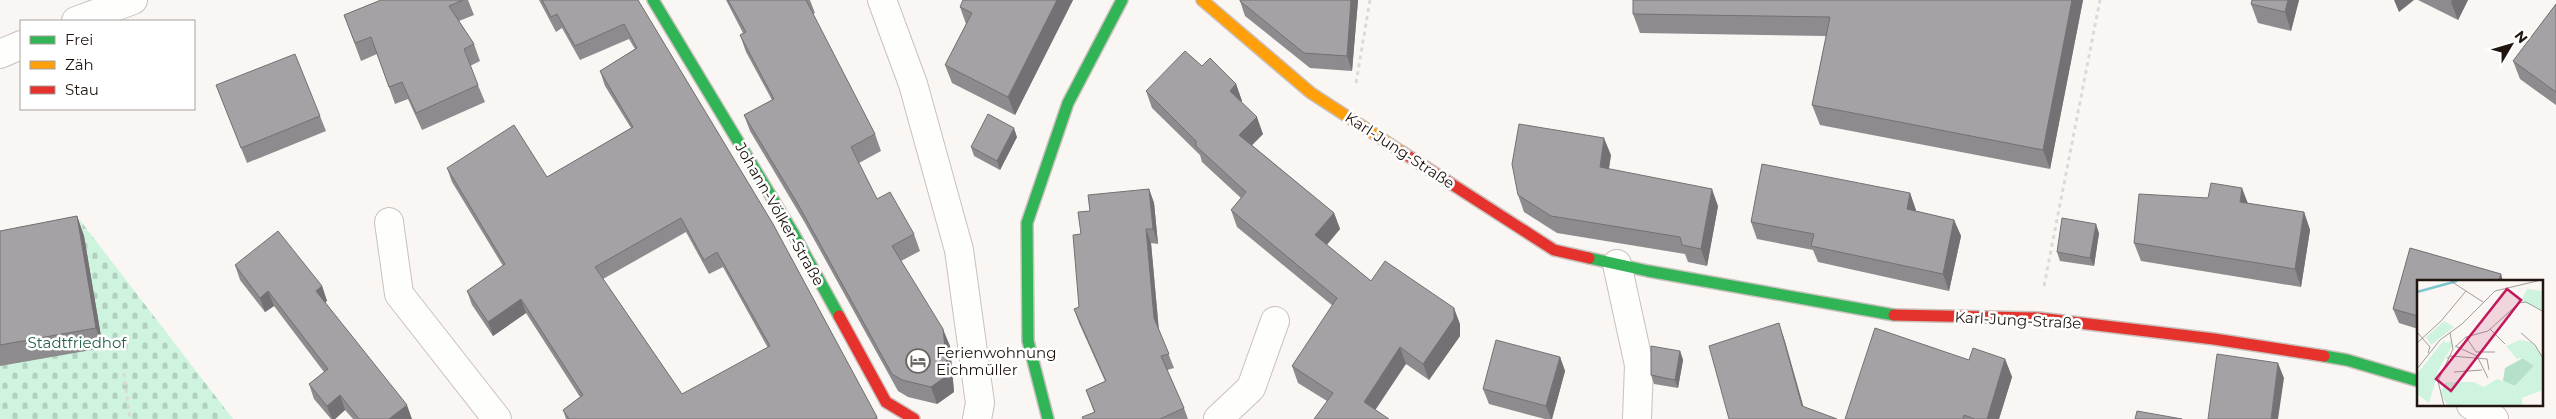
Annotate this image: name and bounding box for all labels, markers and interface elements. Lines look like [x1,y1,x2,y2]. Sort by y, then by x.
legend [20,20,195,110]
north arrow [2486,20,2536,70]
text: N [2511,27,2532,47]
text: Frei [65,30,93,49]
text: Zäh [65,55,94,74]
text: Stau [65,80,99,99]
street label: Karl-Jung-Straße [1342,108,1458,192]
street label: Johann-Völker-Straße [731,138,829,289]
inset map [2417,280,2544,406]
street label: Karl-Jung-Straße [1954,307,2082,333]
park label: Stadtfriedhof [28,333,127,352]
place label: Ferienwohnung Eichmüller [936,343,1056,379]
hotel icon: Ferienwohnung Eichmüller [905,348,931,374]

